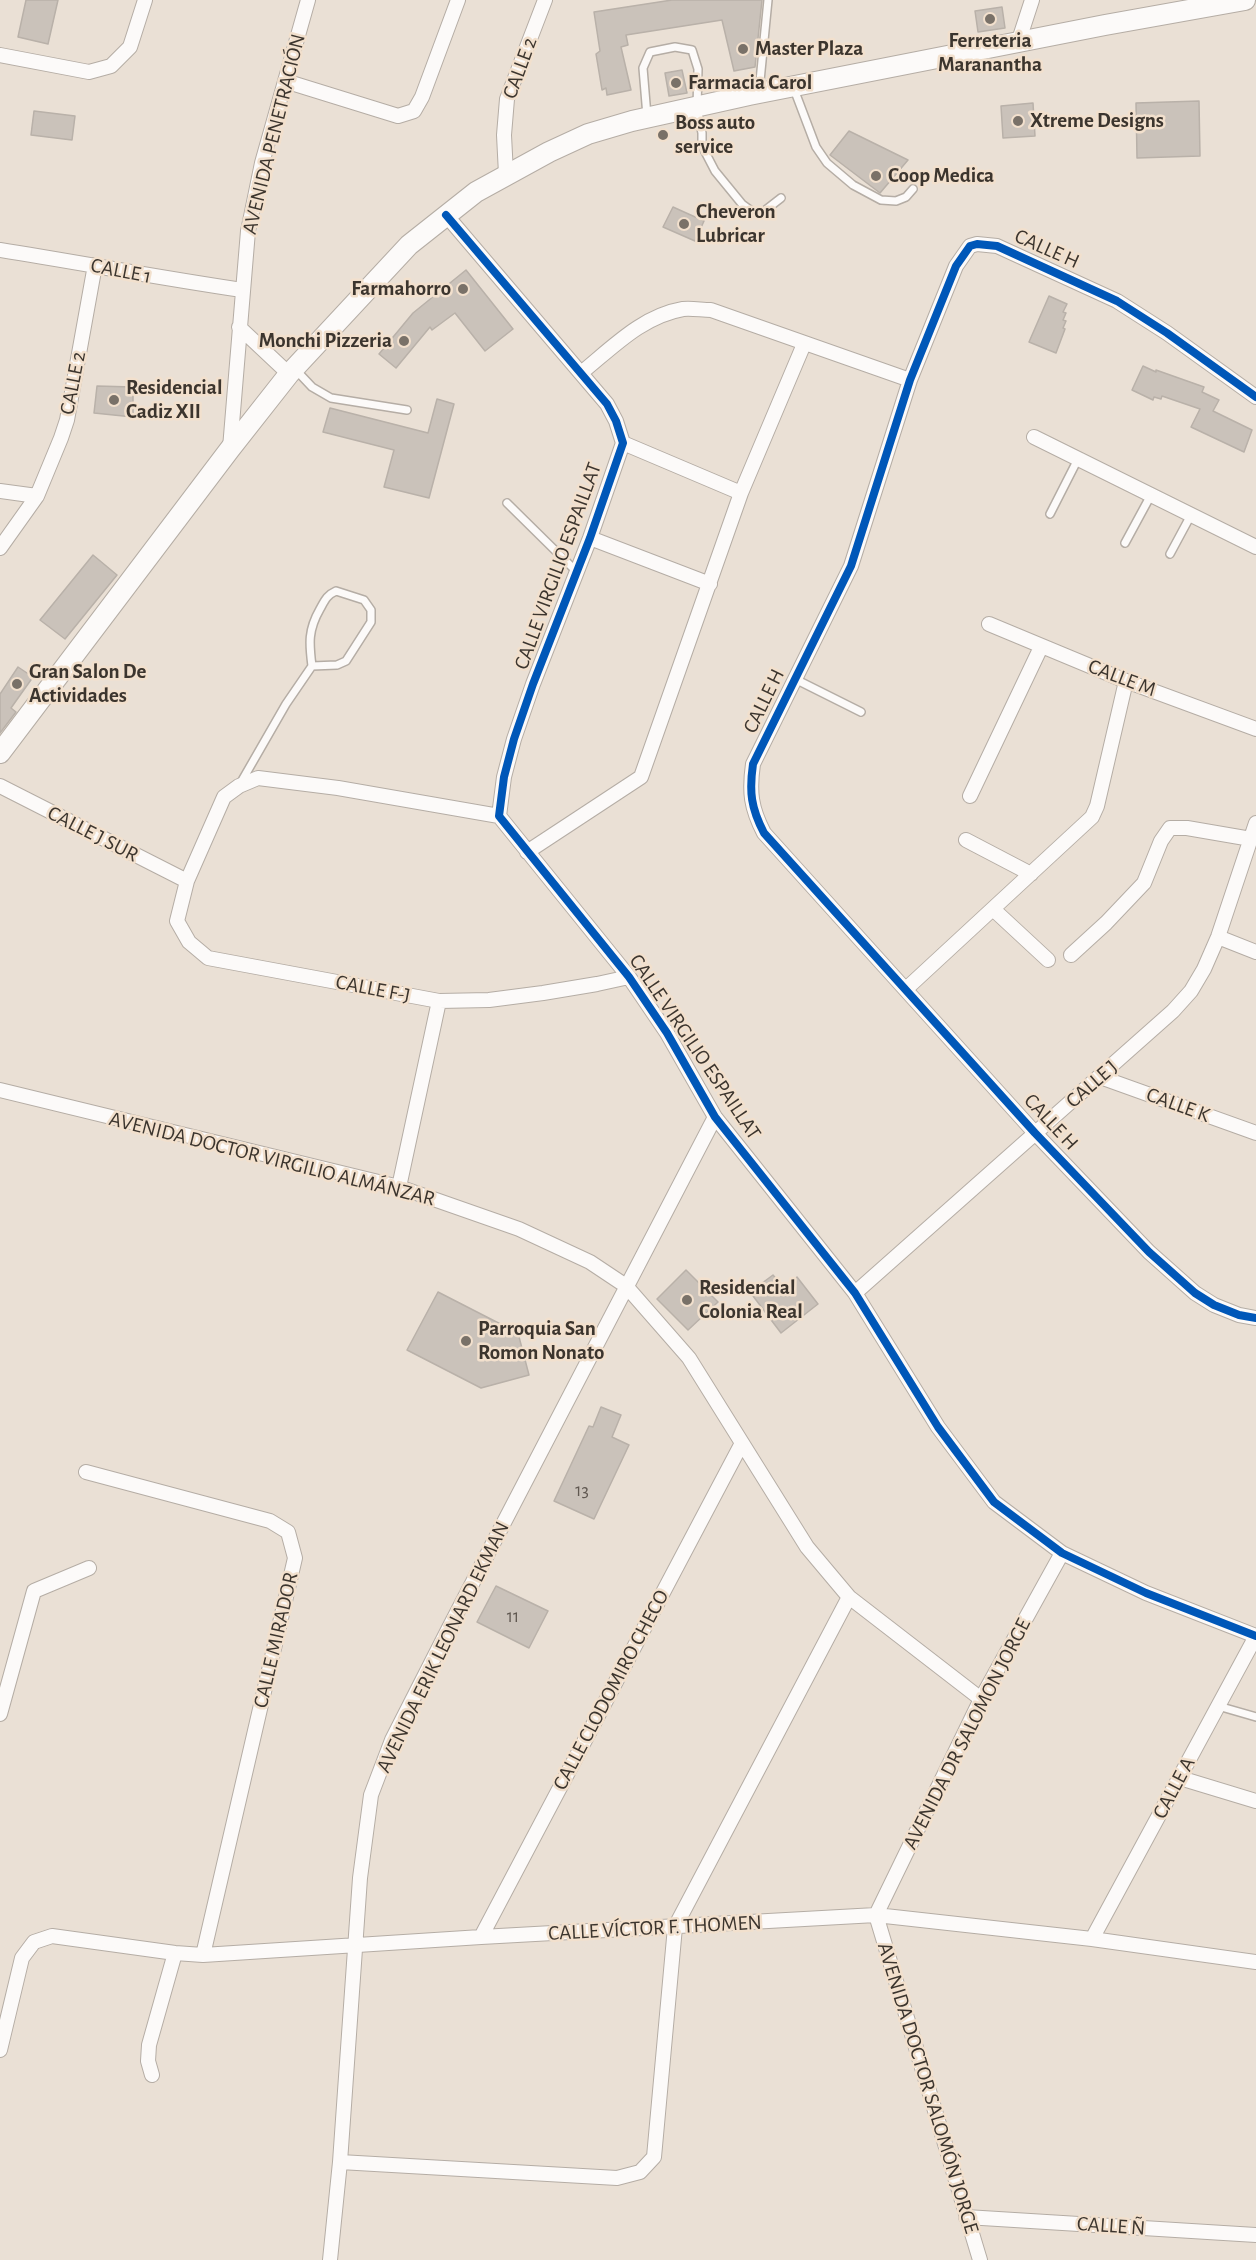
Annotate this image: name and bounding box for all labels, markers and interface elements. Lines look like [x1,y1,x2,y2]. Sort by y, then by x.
marker: Ferreteria Maranantha [983,12,997,26]
place label: Ferreteria Maranantha [938,28,1042,78]
street label: AVENIDA PENETRACIÓN [237,31,311,237]
street label: CALLE 2 [497,34,543,102]
place label: Master Plaza [755,36,863,62]
marker: Master Plaza [736,42,750,56]
place label: Farmacia Carol [688,70,812,96]
marker: Farmacia Carol [669,76,683,90]
place label: Xtreme Designs [1030,108,1164,134]
place label: Boss auto service [675,110,755,160]
marker: Xtreme Designs [1011,114,1025,128]
marker: Boss auto service [656,128,670,142]
place label: Coop Medica [888,163,994,189]
marker: Coop Medica [869,169,883,183]
place label: Cheveron Lubricar [696,199,776,249]
marker: Cheveron Lubricar [677,217,691,231]
street label: CALLE H [1011,224,1083,274]
street label: CALLE 1 [88,253,154,289]
place label: Farmahorro [351,276,451,302]
marker: Farmahorro [456,282,470,296]
place label: Monchi Pizzeria [259,328,392,354]
marker: Monchi Pizzeria [397,334,411,348]
street label: CALLE 2 [55,349,91,417]
place label: Residencial Cadiz XII [126,375,222,425]
marker: Residencial Cadiz XII [107,393,121,407]
street label: CALLE VIRGILIO ESPAILLAT [509,459,607,673]
street label: CALLE M [1084,654,1160,702]
place label: Gran Salon De Actividades [29,659,146,709]
street label: CALLE H [738,665,790,737]
marker: Gran Salon De Actividades [10,677,24,691]
street label: CALLE J SUR [43,800,143,868]
street label: CALLE VIRGILIO ESPAILLAT [623,949,767,1145]
street label: CALLE F-J [334,969,412,1009]
street label: CALLE J [1061,1055,1123,1113]
street label: CALLE K [1143,1082,1213,1128]
street label: CALLE H [1018,1088,1084,1156]
street label: AVENIDA DOCTOR VIRGILIO ALMÁNZAR [106,1106,438,1212]
place label: Residencial Colonia Real [699,1275,803,1325]
marker: Residencial Colonia Real [680,1293,694,1307]
place label: Parroquia San Romon Nonato [478,1316,604,1366]
marker: Parroquia San Romon Nonato [459,1334,473,1348]
house number: 13 [575,1480,589,1502]
street label: AVENIDA ERIK LEONARD EKMAN [371,1517,515,1777]
street label: CALLE MIRADOR [248,1570,304,1710]
street label: CALLE CLODOMIRO CHECO [548,1586,674,1794]
house number: 11 [507,1606,519,1628]
street label: AVENIDA DR SALOMON JORGE [898,1614,1036,1854]
street label: CALLE A [1147,1753,1201,1823]
street label: CALLE VÍCTOR F. THOMEN [548,1910,762,1946]
street label: AVENIDA DOCTOR SALOMÓN JORGE [872,1939,984,2237]
street label: CALLE Ñ [1076,2211,1146,2241]

